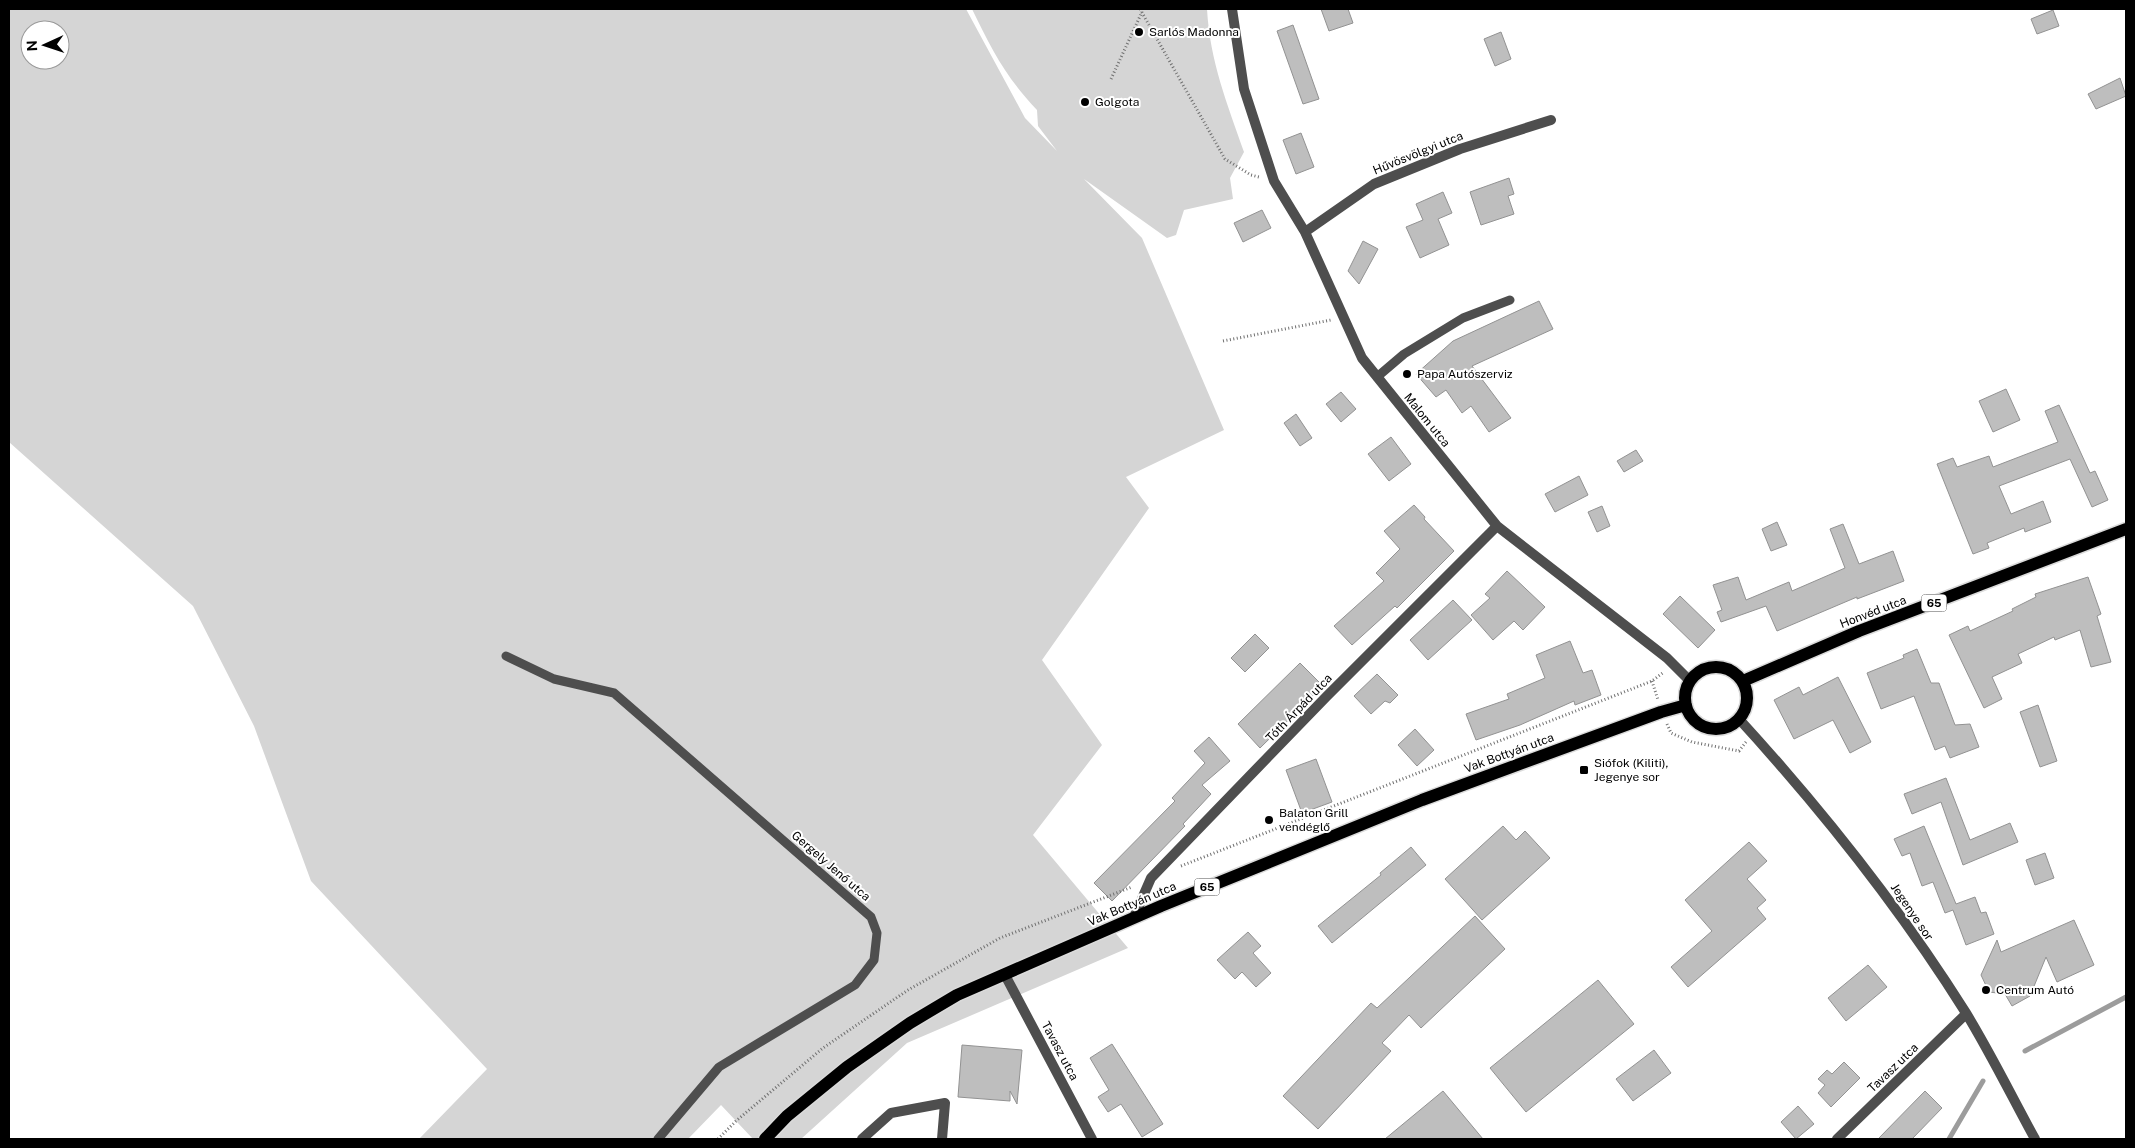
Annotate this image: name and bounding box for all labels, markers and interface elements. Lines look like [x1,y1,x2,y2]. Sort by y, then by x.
north arrow [20,20,70,70]
place label: Sarlós Madonna [1149,25,1239,39]
marker: Sarlós Madonna [1133,26,1145,38]
text: N [24,40,40,52]
place label: Golgota [1095,95,1139,109]
marker: Golgota [1079,96,1091,108]
street label: Hűvösvölgyi utca [1371,129,1465,177]
place label: Papa Autószerviz [1417,367,1513,381]
marker: Papa Autószerviz [1401,368,1413,380]
street label: Malom utca [1401,390,1453,450]
street label: Honvéd utca [1838,593,1908,631]
road number: 65 [1922,594,1946,612]
street label: Tóth Árpád utca [1263,671,1335,745]
street label: Vak Bottyán utca [1462,730,1556,776]
place label: Siófok (Kiliti), Jegenye sor [1594,756,1668,784]
marker: Siófok (Kiliti), Jegenye sor [1578,764,1590,776]
place label: Balaton Grill vendéglő [1279,806,1349,834]
marker: Balaton Grill vendéglő [1263,814,1275,826]
street label: Gergely Jenő utca [789,828,873,904]
street label: Vak Bottyán utca [1086,879,1178,929]
road number: 65 [1194,879,1220,896]
street label: Jegenye sor [1888,881,1936,943]
place label: Centrum Autó [1996,983,2074,997]
marker: Centrum Autó [1980,984,1992,996]
street label: Tavasz utca [1039,1019,1081,1083]
street label: Tavasz utca [1865,1041,1921,1095]

